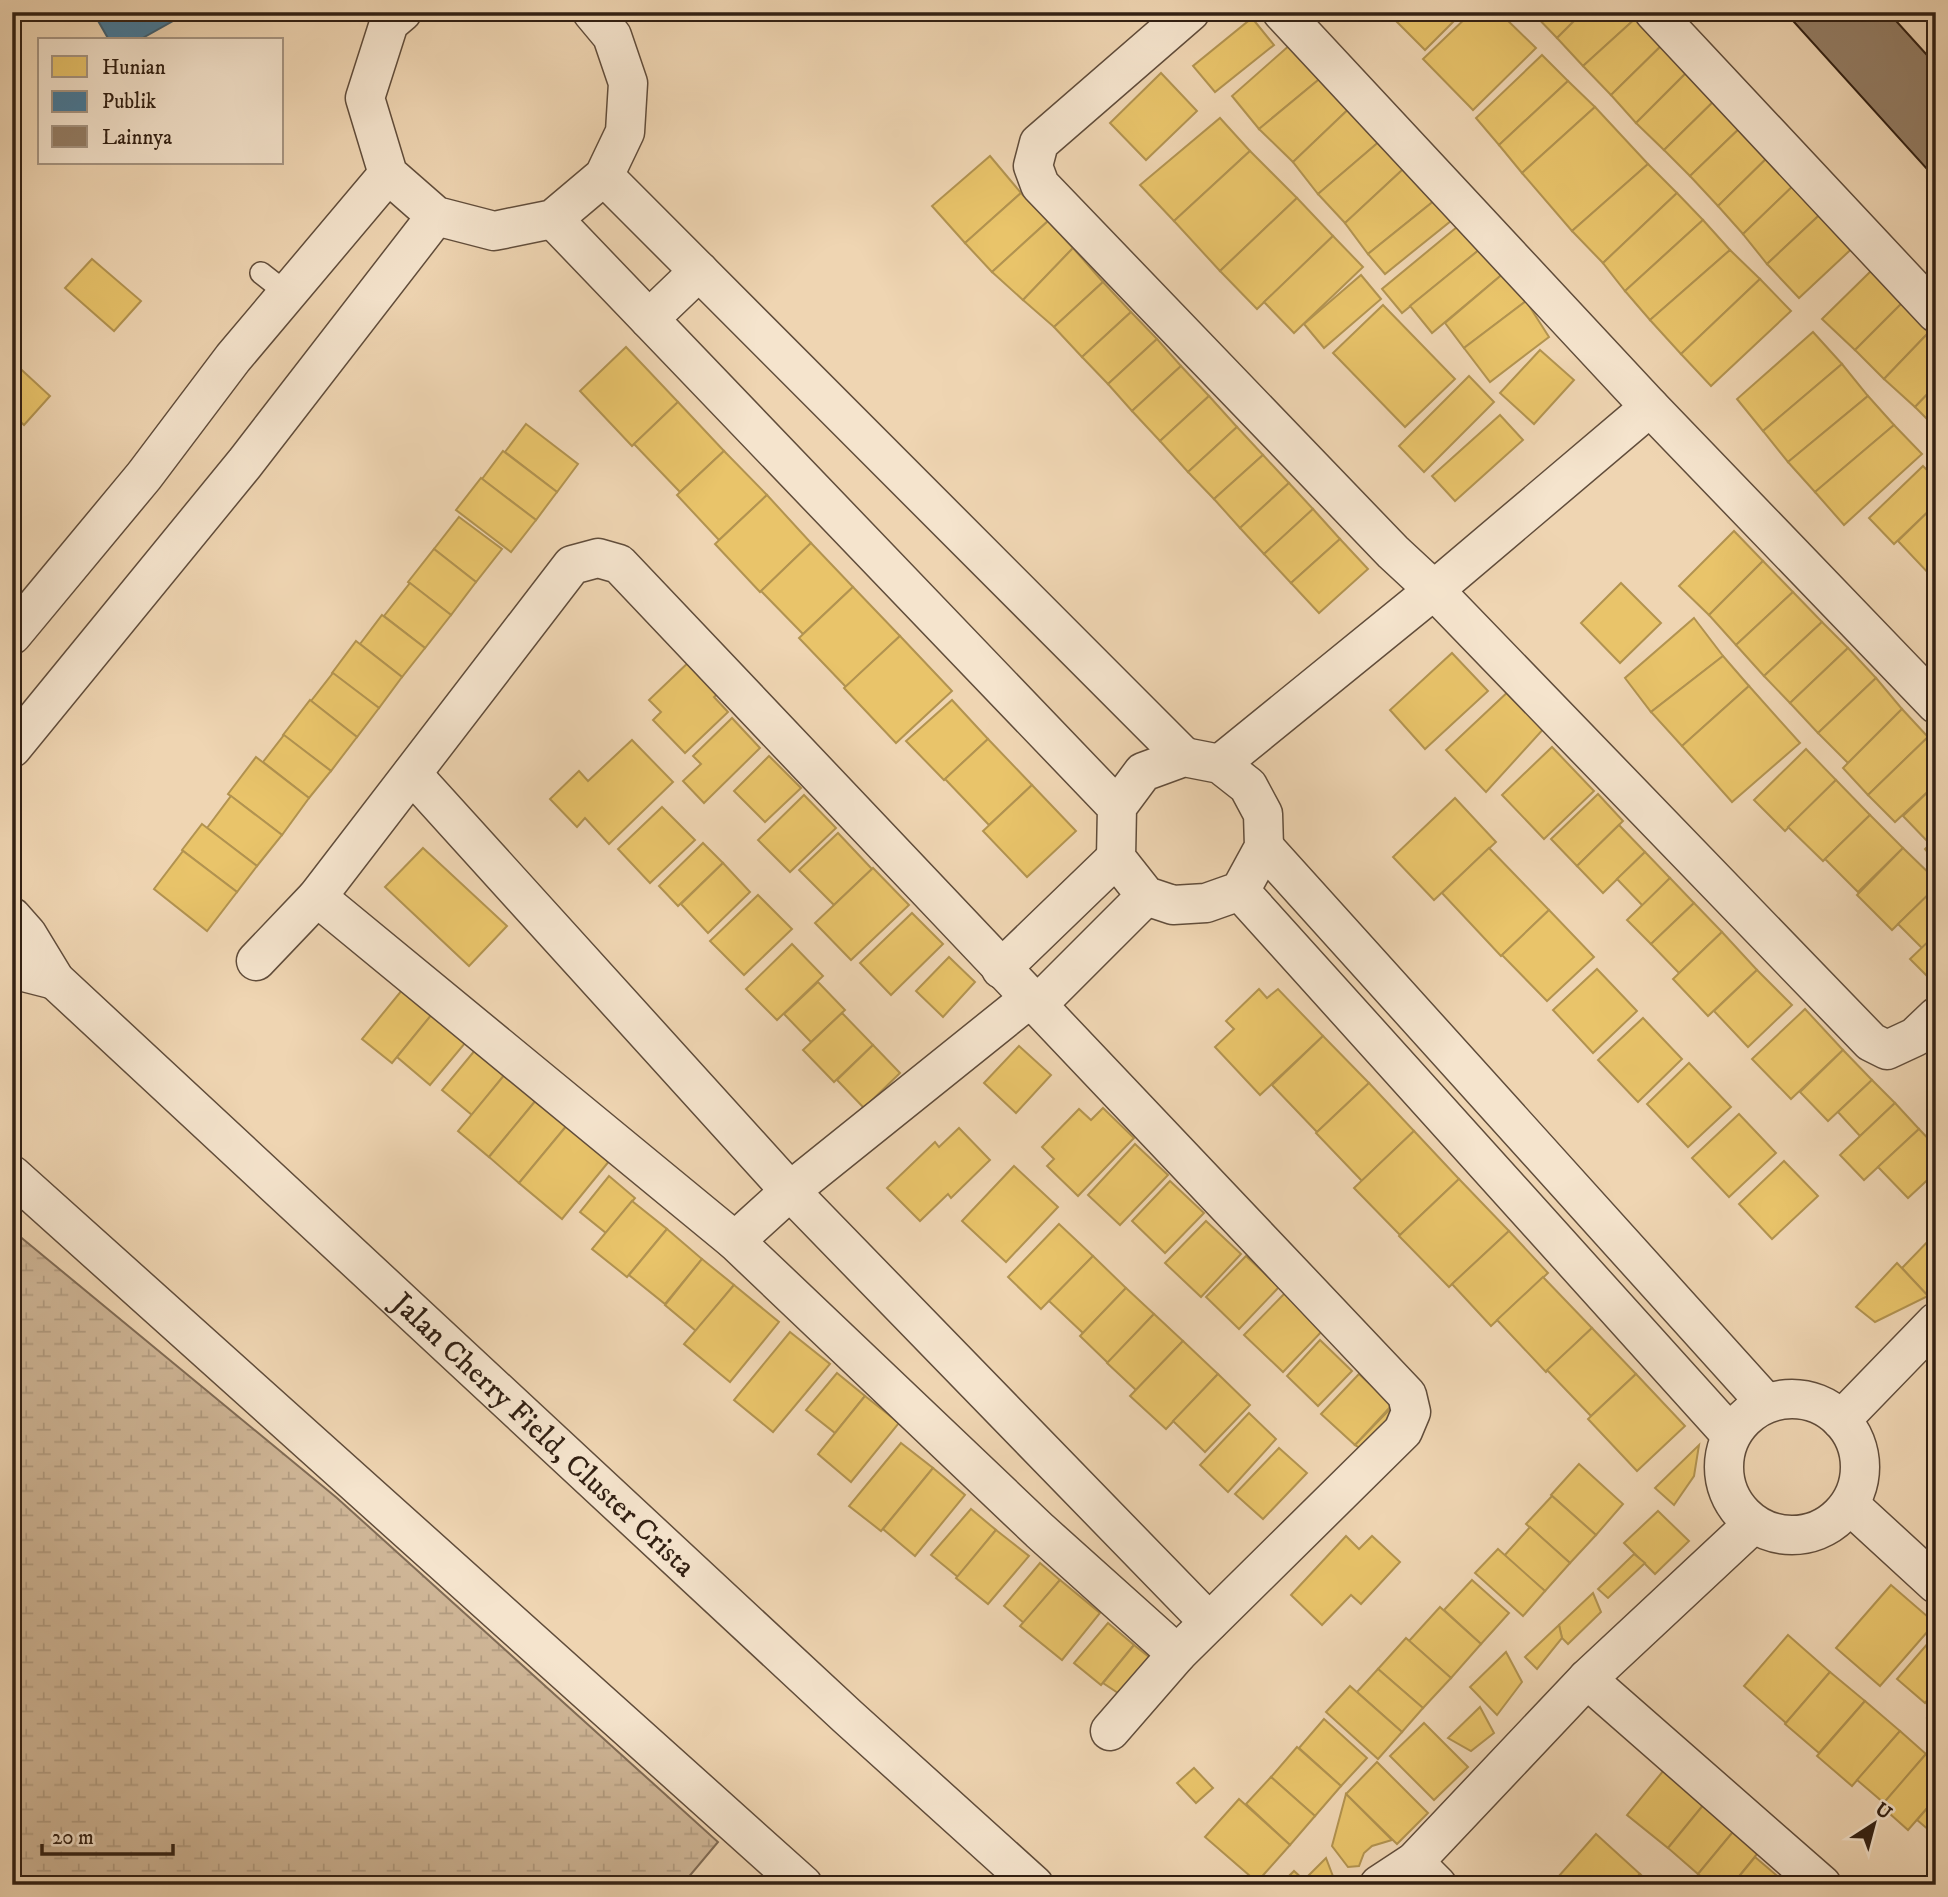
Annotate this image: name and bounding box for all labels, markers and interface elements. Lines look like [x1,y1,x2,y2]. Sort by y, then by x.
legend [38,38,284,164]
text: Hunian [102,55,166,81]
text: Publik [102,89,157,115]
text: Lainnya [102,125,172,151]
street label: Jalan Cherry Field, Cluster Crista [381,1284,702,1586]
north arrow [1840,1788,1910,1858]
text: U [1870,1798,1896,1825]
scale bar [42,1813,173,1857]
text: 20 m [52,1825,94,1851]

